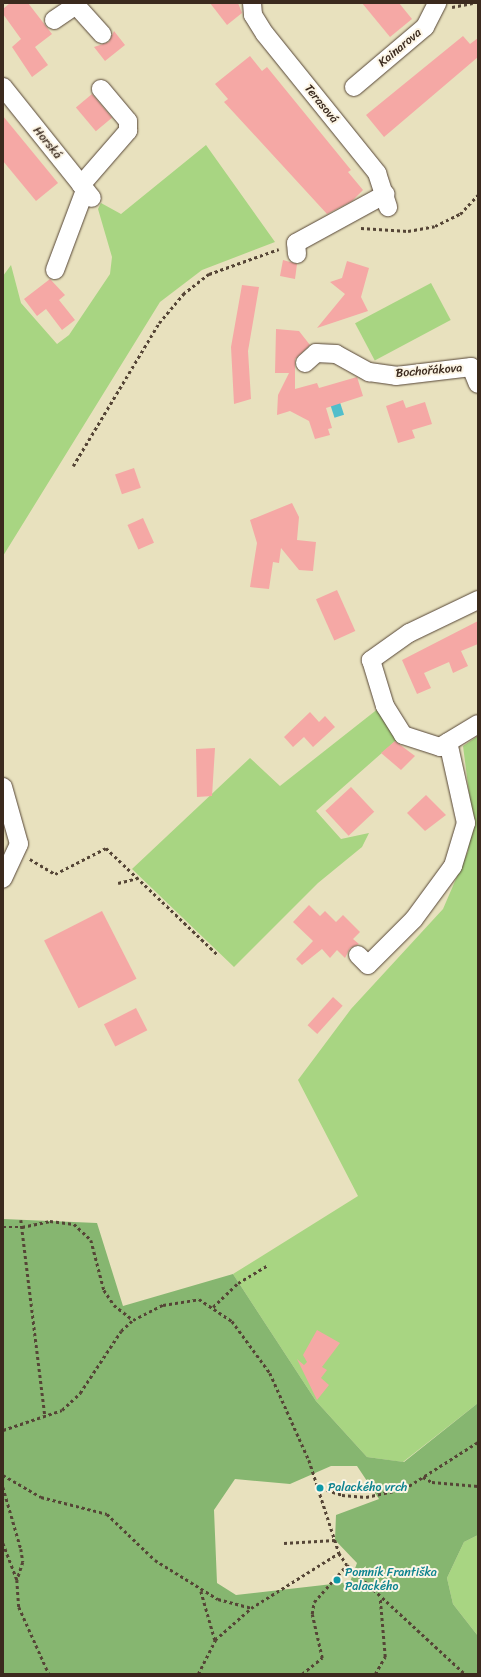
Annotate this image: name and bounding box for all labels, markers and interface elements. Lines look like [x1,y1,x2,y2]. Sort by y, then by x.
street label: Kainarova [376,26,424,70]
street label: Terasová [301,82,341,126]
street label: Horská [30,124,64,162]
street label: Bochořákova [395,361,463,381]
place label: Palackého vrch [328,1481,407,1495]
marker: Palackého vrch [315,1483,325,1493]
place label: Pomník Františka Palackého [345,1566,437,1594]
marker: Pomník Františka Palackého [332,1575,342,1585]

